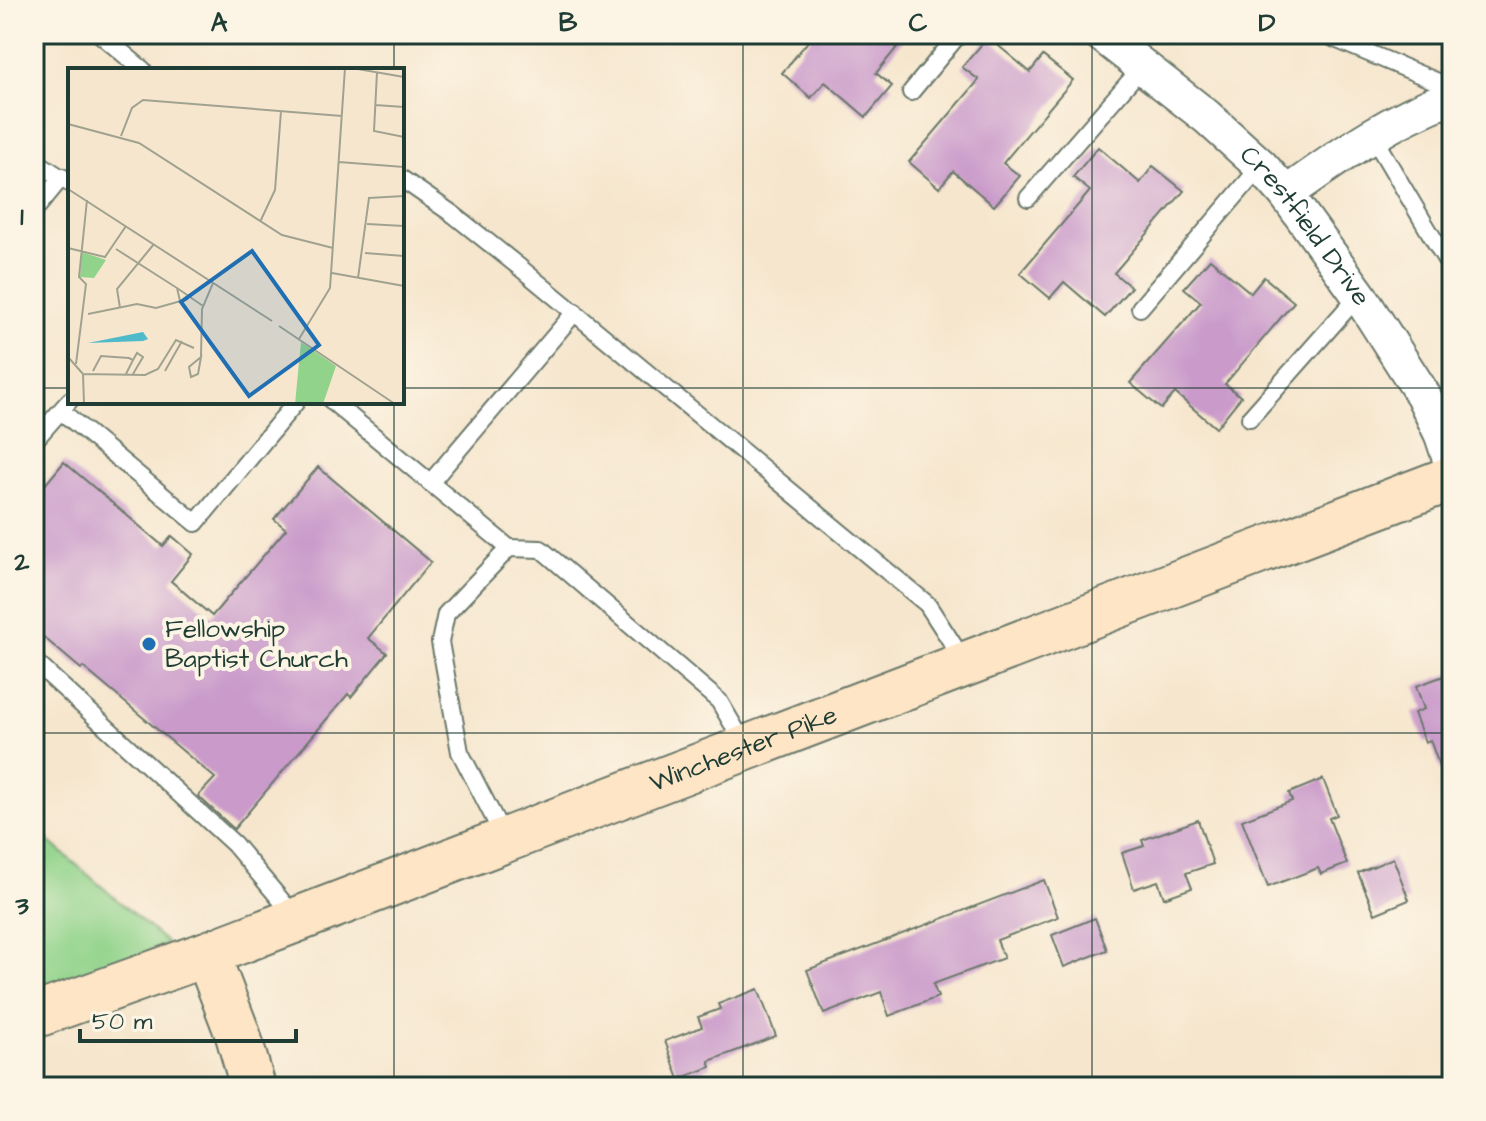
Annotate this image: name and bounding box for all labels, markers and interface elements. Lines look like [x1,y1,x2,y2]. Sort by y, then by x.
text: A [211,5,228,41]
text: B [559,5,578,41]
text: C [909,5,928,41]
text: D [1259,5,1276,41]
inset map [68,68,404,404]
street label: Crestfield Drive [1232,137,1379,313]
text: 1 [20,199,24,235]
text: 2 [14,544,30,580]
place label: Fellowship Baptist Church [165,611,348,677]
marker: Fellowship Baptist Church [140,635,158,653]
street label: Winchester Pike [645,697,842,801]
text: 3 [14,888,29,924]
scale bar [80,993,296,1043]
text: 50 m [92,1005,153,1039]

